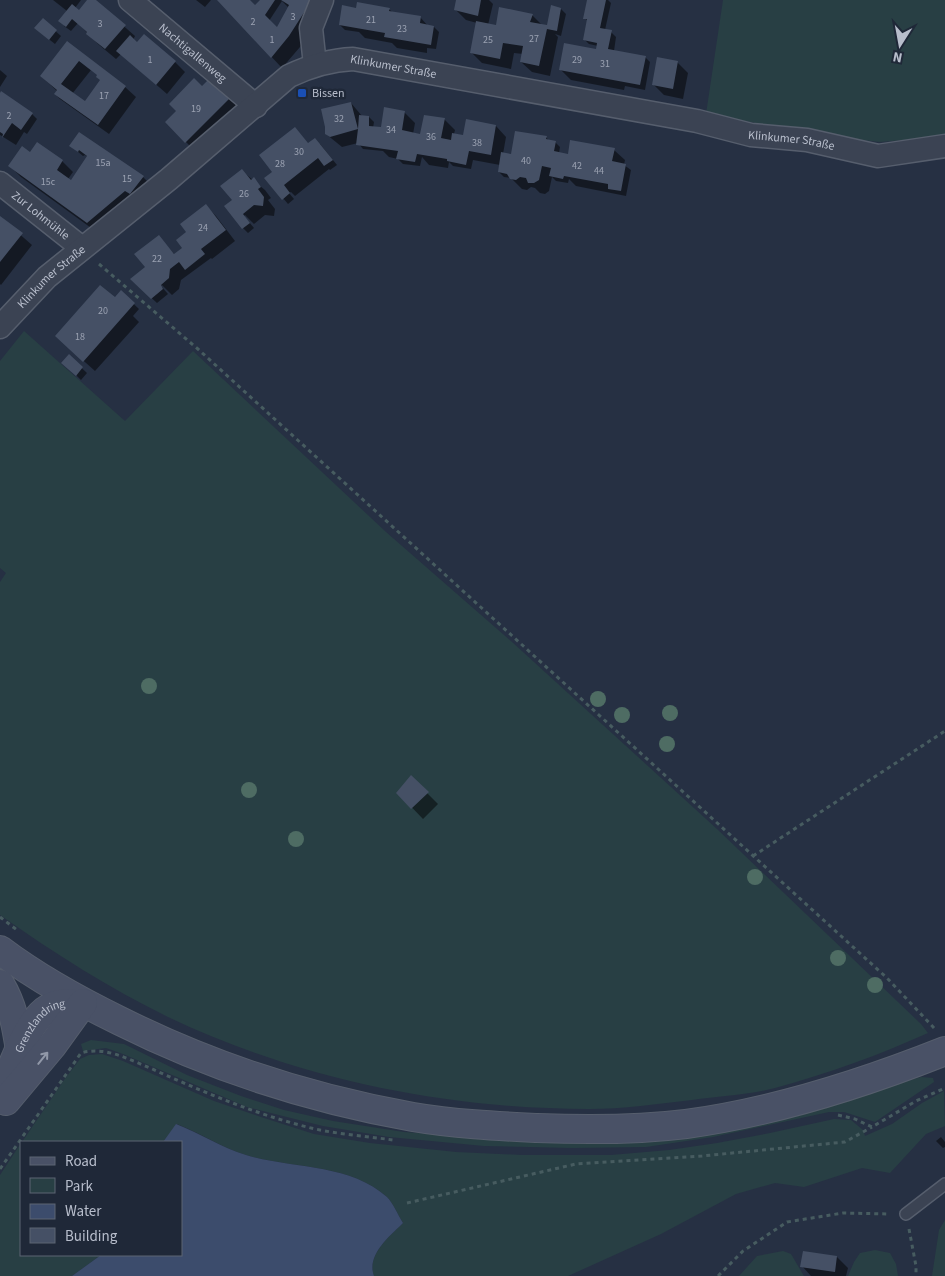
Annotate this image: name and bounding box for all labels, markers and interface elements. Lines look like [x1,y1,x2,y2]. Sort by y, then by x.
house number: 3 [291,10,296,24]
house number: 21 [366,13,376,27]
house number: 2 [251,15,256,29]
house number: 3 [98,17,103,31]
street label: Nachtigallenweg [155,20,230,87]
north arrow [875,20,925,70]
house number: 23 [397,22,407,36]
house number: 27 [529,32,539,46]
house number: 1 [270,33,275,47]
house number: 25 [483,33,493,47]
text: N [891,46,904,67]
street label: Klinkumer Straße [349,51,438,83]
house number: 1 [148,53,153,67]
house number: 29 [572,53,582,67]
house number: 31 [600,57,610,71]
place label: Bissen [312,85,345,102]
marker: Bissen [296,87,308,99]
house number: 17 [99,89,109,103]
house number: 19 [191,102,201,116]
house number: 2 [7,109,12,123]
house number: 32 [334,112,344,126]
house number: 34 [386,123,396,137]
street label: Klinkumer Straße [747,127,836,155]
house number: 36 [426,130,436,144]
house number: 38 [472,136,482,150]
house number: 30 [294,145,304,159]
house number: 40 [521,154,531,168]
house number: 15a [96,156,110,170]
house number: 28 [275,157,285,171]
house number: 42 [572,159,582,173]
house number: 44 [594,164,604,178]
house number: 15 [122,172,132,186]
house number: 15c [41,175,56,189]
street label: Zur Lohmühle [8,187,73,244]
house number: 26 [239,187,249,201]
house number: 24 [198,221,208,235]
street label: Klinkumer Straße [14,241,89,313]
house number: 22 [152,252,162,266]
house number: 20 [98,304,108,318]
house number: 18 [75,330,85,344]
street label: Grenzlandring [11,995,66,1056]
one-way arrow [38,1052,49,1065]
legend [20,1141,182,1256]
text: Road [65,1151,97,1172]
text: Park [65,1176,94,1197]
text: Water [65,1201,102,1222]
text: Building [65,1226,118,1247]

